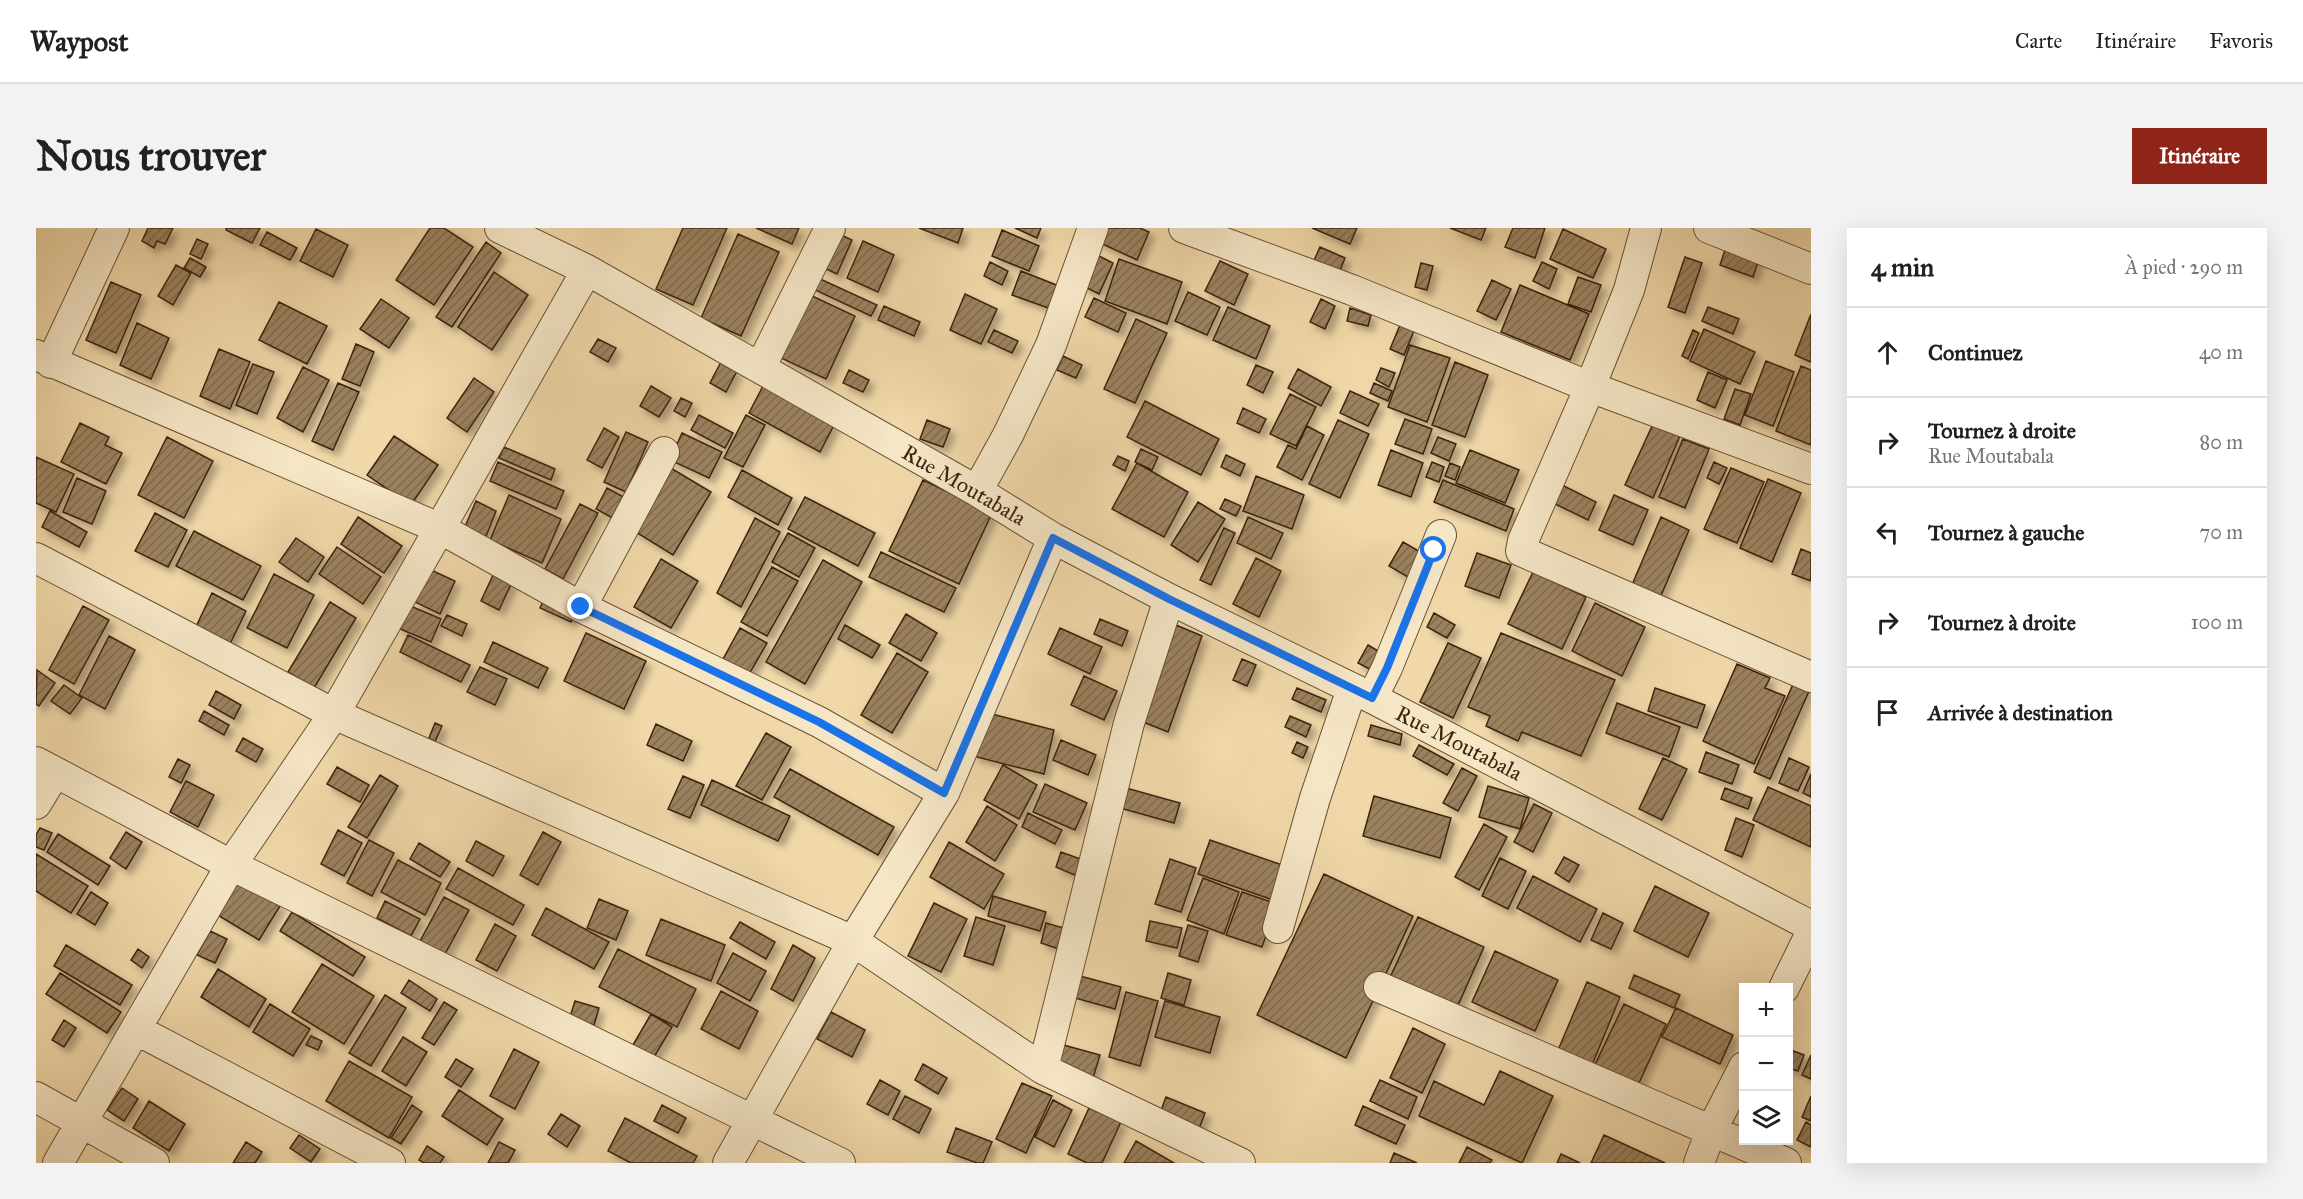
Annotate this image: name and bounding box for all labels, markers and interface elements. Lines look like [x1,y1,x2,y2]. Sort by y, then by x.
text: Waypost [30,24,128,59]
text: Carte [2015,28,2062,54]
text: Itinéraire [2095,28,2176,54]
text: Favoris [2209,28,2273,54]
button: Itinéraire [2132,128,2267,184]
text: Nous trouver [36,130,266,182]
text: 4 min [1871,251,1934,283]
text: À pied · 290 m [2125,255,2243,279]
icon: ahead [1871,336,1904,369]
text: Continuez [1928,339,2023,366]
text: 40 m [2199,340,2243,364]
text: Tournez à droite [1928,417,2076,444]
icon: right [1871,426,1904,459]
text: 80 m [2200,430,2243,454]
street label: Rue Moutabala [897,439,1031,532]
text: Rue Moutabala [1928,444,2054,468]
icon: left [1871,516,1904,549]
text: Tournez à gauche [1928,519,2084,546]
text: 70 m [2200,520,2243,544]
route start [1420,536,1446,562]
route end [567,593,593,619]
icon: right [1871,606,1904,639]
text: Tournez à droite [1928,609,2076,636]
text: 100 m [2191,610,2243,634]
icon: arrive [1871,696,1904,729]
text: Arrivée à destination [1928,699,2113,726]
street label: Rue Moutabala [1391,700,1527,787]
map controls [1739,983,1793,1145]
button: + [1739,983,1793,1037]
button: − [1739,1037,1793,1091]
button: layers [1739,1091,1793,1145]

